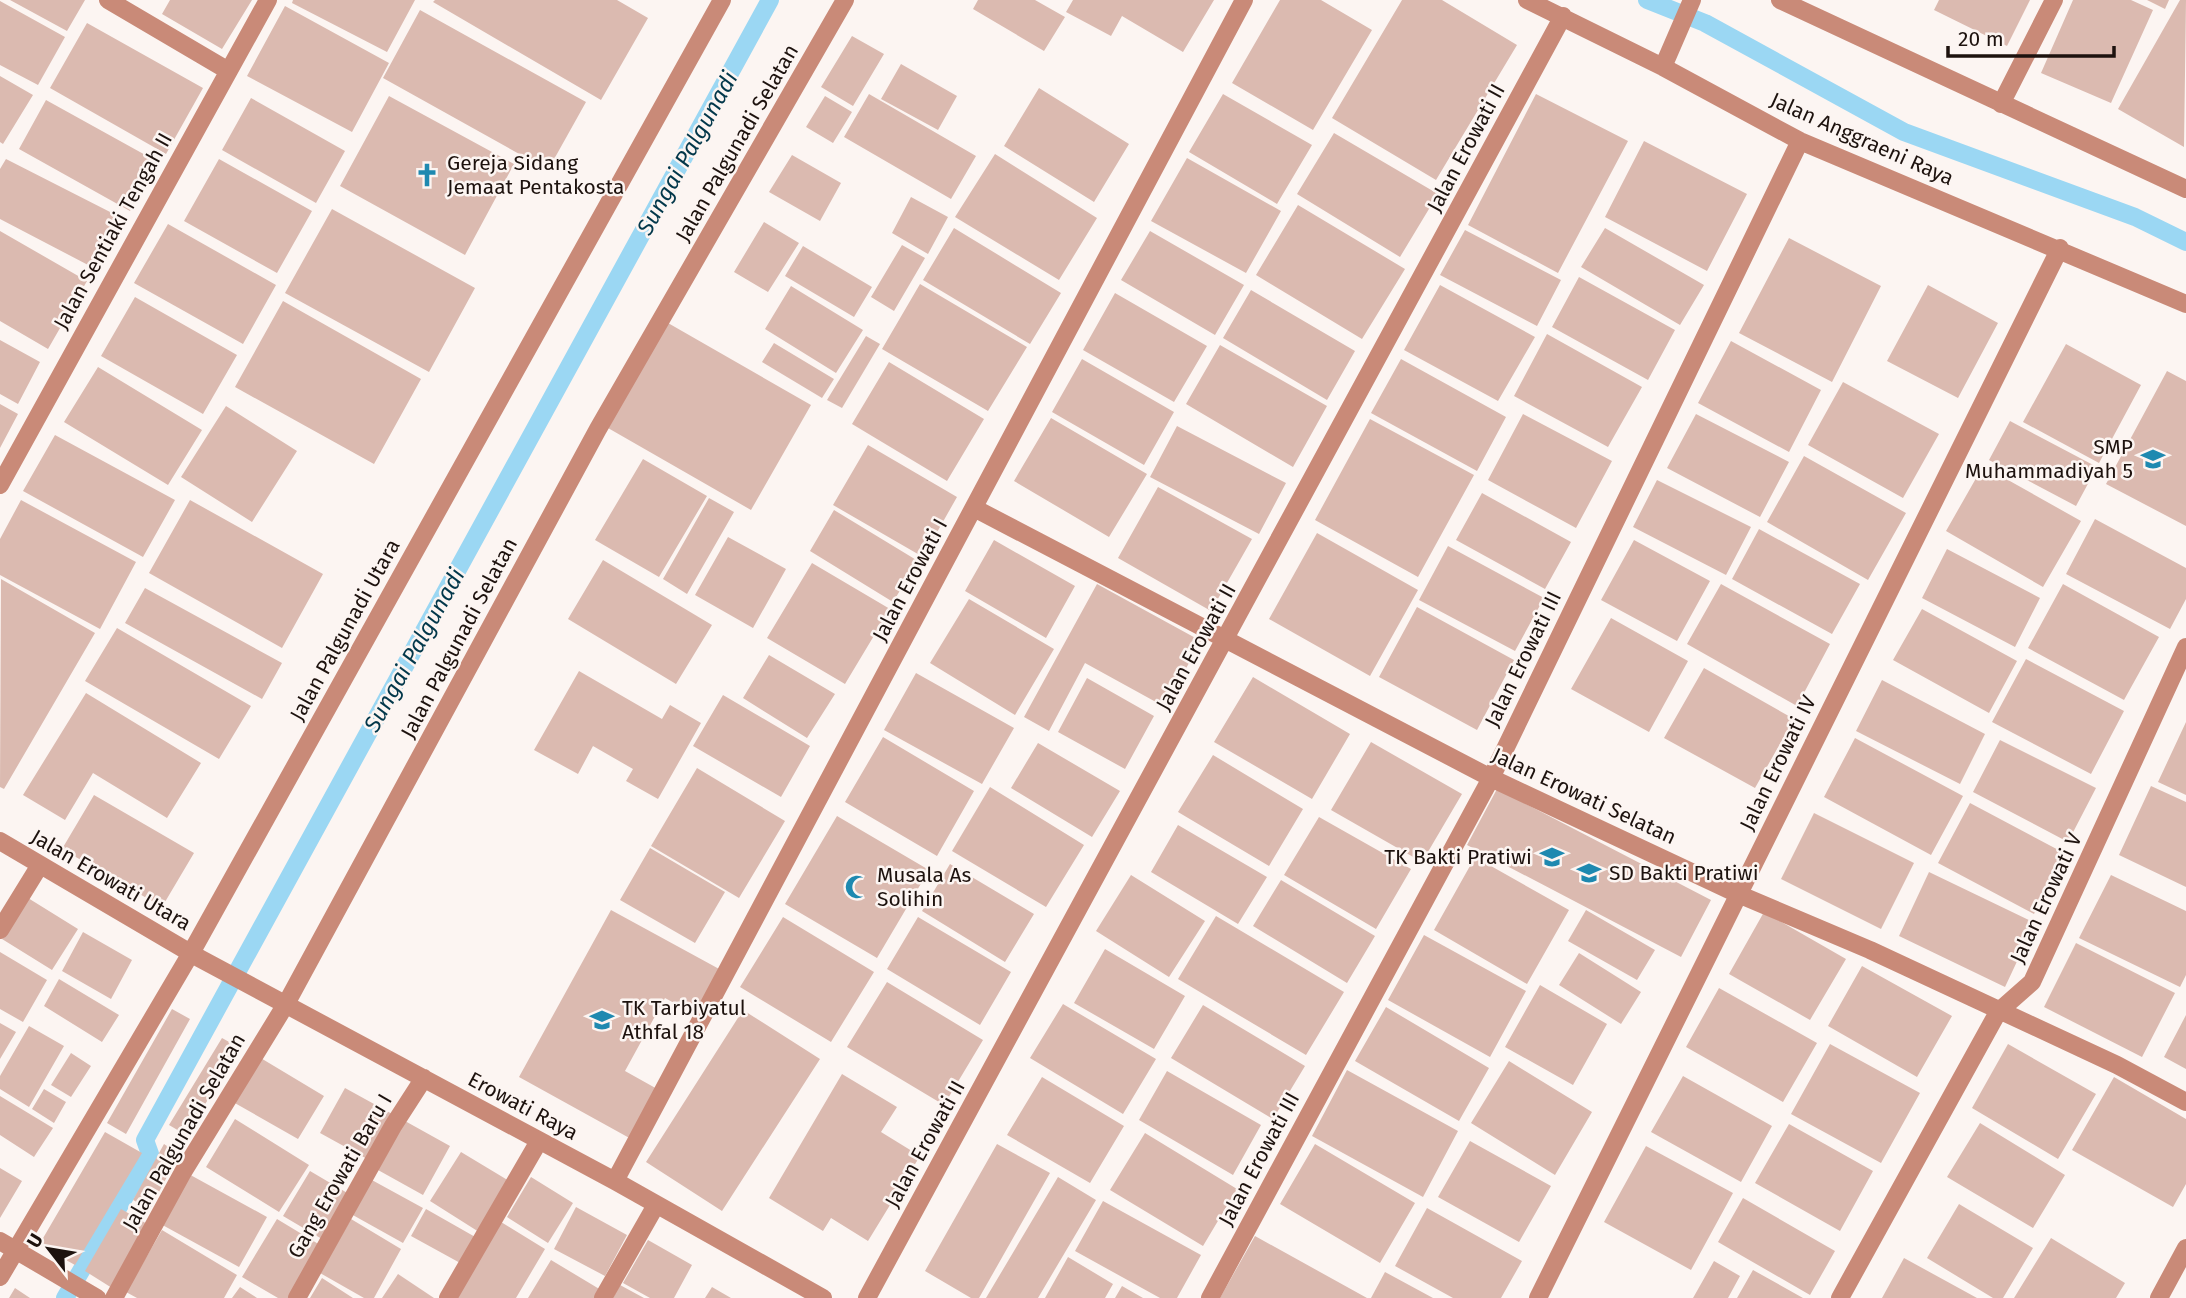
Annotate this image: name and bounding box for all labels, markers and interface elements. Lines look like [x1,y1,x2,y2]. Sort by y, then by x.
scale bar [1948,14,2114,58]
text: 20 m [1958,26,2004,52]
street label: Jalan Palgunadi Selatan [670,40,804,246]
water label: Sungai Palgunadi [630,66,744,241]
street label: Jalan Erowati II [1421,79,1511,217]
street label: Jalan Anggraeni Raya [1766,87,1958,191]
street label: Jalan Sentiaki Tengah II [48,128,178,334]
place label: Gereja Sidang Jemaat Pentakosta [447,150,624,200]
church icon: Gereja Sidang Jemaat Pentakosta [413,161,441,189]
place label: SMP Muhammadiyah 5 [1965,434,2133,484]
school or university icon: SMP Muhammadiyah 5 [2139,445,2167,473]
street label: Jalan Erowati I [867,514,953,646]
street label: Jalan Palgunadi Selatan [395,533,523,743]
street label: Jalan Palgunadi Utara [284,535,406,725]
water label: Sungai Palgunadi [357,563,471,738]
street label: Jalan Erowati II [1150,579,1242,715]
street label: Jalan Erowati III [1479,587,1567,731]
street label: Jalan Erowati IV [1734,691,1822,835]
street label: Jalan Erowati Selatan [1488,742,1680,850]
street label: Jalan Erowati Utara [26,824,196,936]
street label: Jalan Erowati V [2004,828,2088,967]
school or university icon: TK Bakti Pratiwi [1538,843,1566,871]
place label: TK Bakti Pratiwi [1384,844,1532,870]
school or university icon: SD Bakti Pratiwi [1575,859,1603,887]
place label: SD Bakti Pratiwi [1609,860,1759,886]
place label: Musala As Solihin [877,862,971,912]
mosque icon: Musala As Solihin [843,873,871,901]
place label: TK Tarbiyatul Athfal 18 [622,995,746,1045]
school or university icon: TK Tarbiyatul Athfal 18 [588,1006,616,1034]
street label: Jalan Palgunadi Selatan [117,1029,251,1235]
street label: Erowati Raya [463,1066,583,1146]
street label: Jalan Erowati II [879,1076,971,1212]
street label: Jalan Erowati III [1213,1088,1305,1230]
street label: Gang Erowati Baru I [282,1089,398,1263]
north arrow [14,1214,84,1284]
text: U [22,1229,48,1252]

